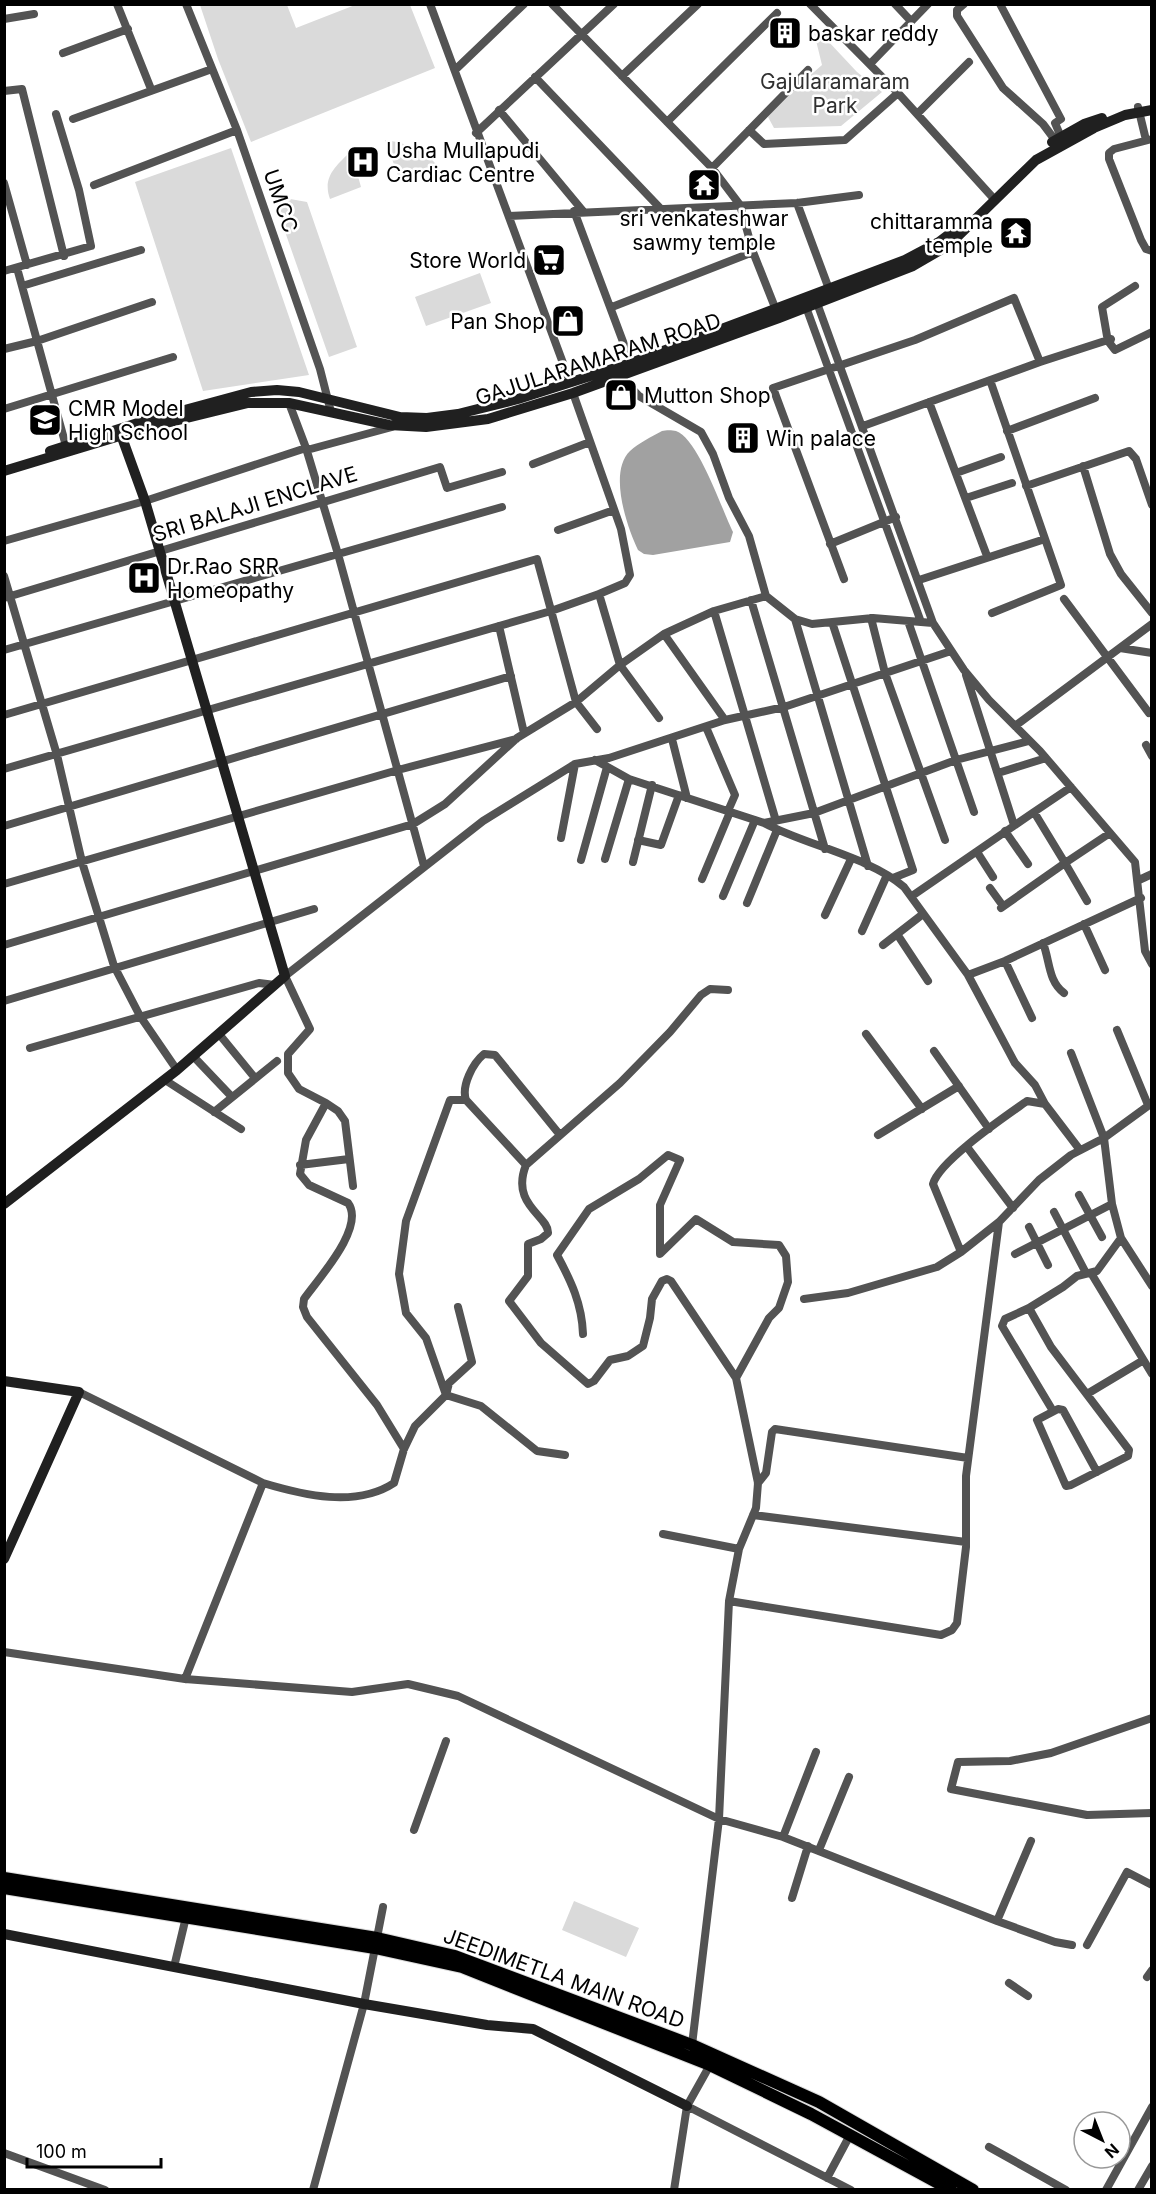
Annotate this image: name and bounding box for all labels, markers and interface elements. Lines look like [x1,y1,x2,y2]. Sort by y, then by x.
building icon: baskar reddy [767,15,803,51]
place label: baskar reddy [808,21,939,46]
park label: Gajularamaram Park [760,69,910,118]
place label: Usha Mullapudi Cardiac Centre [386,138,539,187]
hospital icon: Usha Mullapudi Cardiac Centre [345,144,381,180]
street label: UMCC [259,166,303,236]
temple icon: sri venkateshwar sawmy temple [686,167,722,203]
place label: sri venkateshwar sawmy temple [620,206,789,255]
place label: chittaramma temple [870,209,993,258]
temple icon: chittaramma temple [998,215,1034,251]
supermarket icon: Store World [531,242,567,278]
place label: Store World [409,248,526,273]
shop icon: Pan Shop [550,303,586,339]
street label: GAJULARAMARAM ROAD [472,307,724,411]
place label: Pan Shop [450,309,545,334]
shop icon: Mutton Shop [603,377,639,413]
place label: Mutton Shop [644,383,771,408]
place label: CMR Model High School [68,396,188,445]
school or university icon: CMR Model High School [27,402,63,438]
building icon: Win palace [725,420,761,456]
place label: Win palace [766,426,876,451]
street label: SRI BALAJI ENCLAVE [150,461,360,547]
place label: Dr.Rao SRR Homeopathy [167,554,294,603]
hospital icon: Dr.Rao SRR Homeopathy [126,560,162,596]
street label: JEEDIMETLA MAIN ROAD [440,1923,688,2033]
north arrow [1072,2110,1132,2170]
scale bar [27,2131,160,2169]
text: N [1101,2140,1123,2163]
text: 100 m [36,2141,87,2162]

